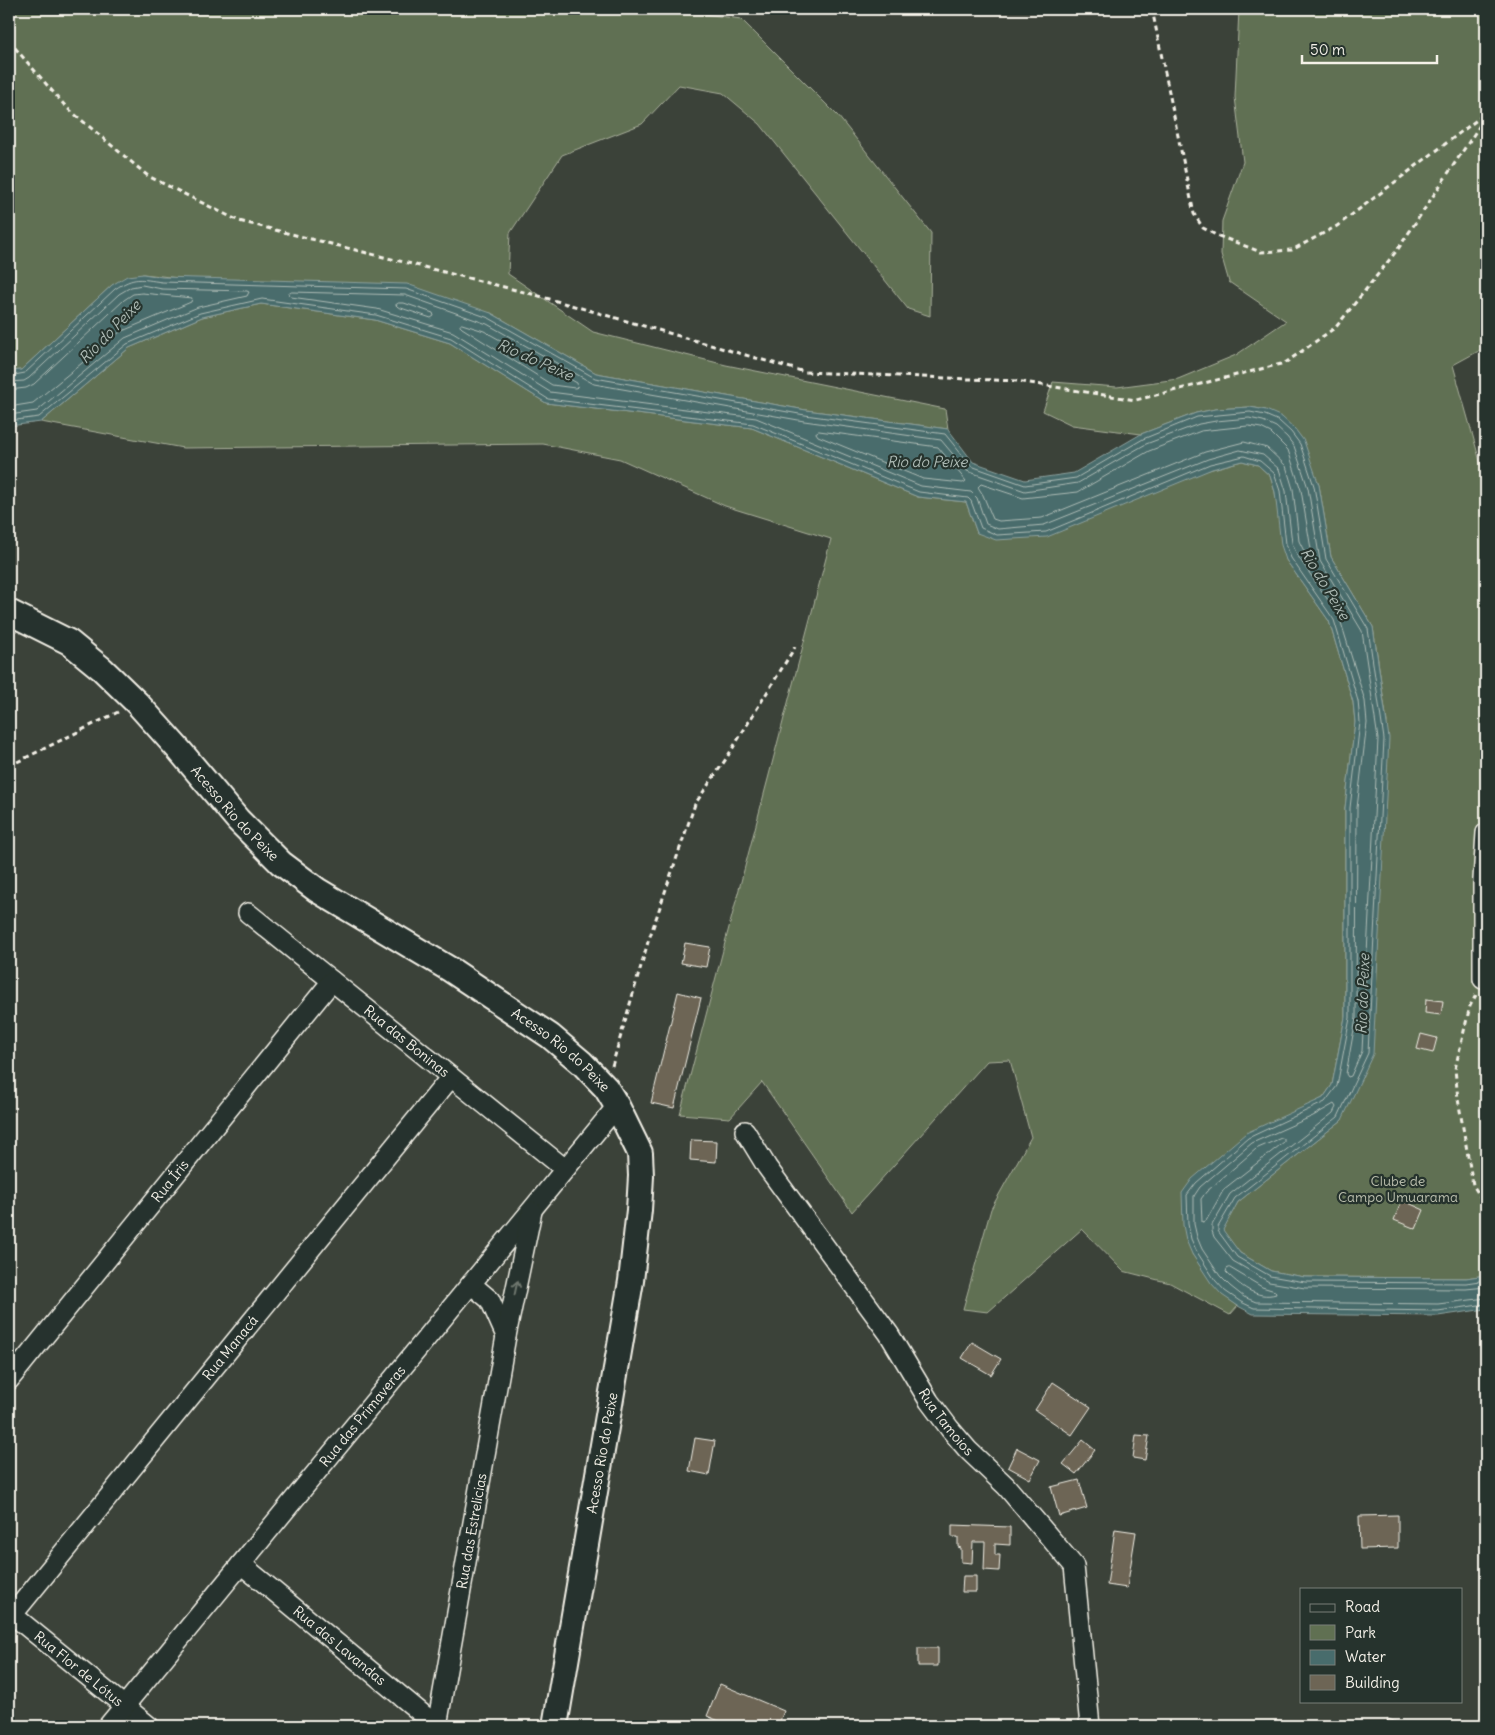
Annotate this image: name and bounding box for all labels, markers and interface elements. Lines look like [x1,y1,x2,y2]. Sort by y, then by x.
scale bar [1302,32,1438,64]
text: 50 m [1310,40,1345,59]
water label: Rio do Peixe [75,295,145,367]
water label: Rio do Peixe [495,334,577,385]
water label: Rio do Peixe [887,452,968,471]
water label: Rio do Peixe [1297,544,1355,624]
street label: Acesso Rio do Peixe [187,762,283,865]
water label: Rio do Peixe [1352,952,1373,1035]
street label: Rua das Boninas [360,1001,453,1081]
street label: Acesso Rio do Peixe [508,1004,614,1096]
street label: Rua Íris [147,1156,193,1206]
park label: Clube de Campo Umuarama [1338,1172,1458,1206]
one-way arrow [512,1280,522,1296]
street label: Rua Manacá [198,1312,262,1384]
street label: Rua das Primaveras [315,1362,409,1471]
street label: Rua Tamoios [915,1385,977,1460]
street label: Acesso Rio do Peixe [582,1391,622,1515]
street label: Rua das Estrelicias [452,1472,491,1590]
legend [1300,1588,1462,1702]
text: Road [1345,1597,1380,1616]
street label: Rua das Lavandas [290,1602,390,1689]
text: Park [1345,1623,1376,1642]
street label: Rua Flor de Lótus [30,1627,127,1711]
text: Water [1345,1647,1386,1666]
text: Building [1345,1673,1400,1692]

